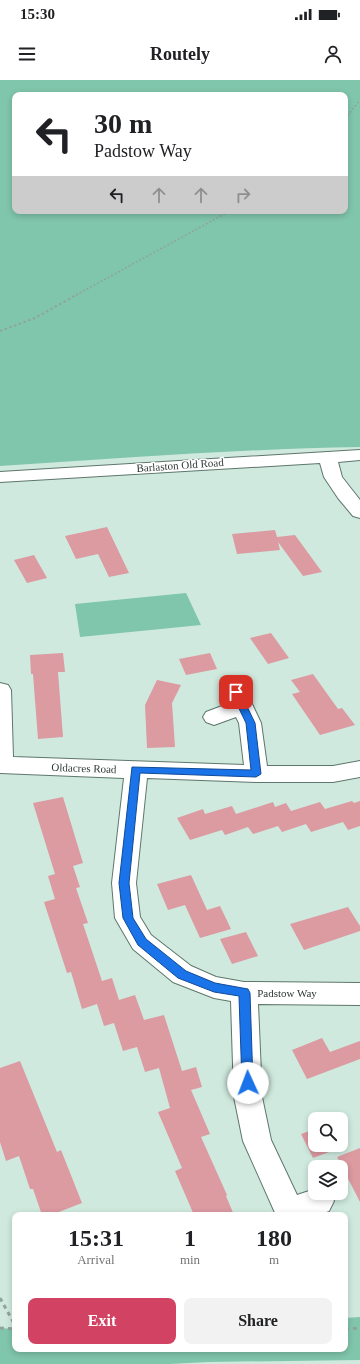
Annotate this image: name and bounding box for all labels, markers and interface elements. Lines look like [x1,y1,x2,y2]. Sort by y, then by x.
text: 15:30 [20,6,55,22]
icon: menu [16,43,38,65]
icon: person [322,43,344,65]
text: Routely [150,44,210,64]
icon: left [28,108,80,160]
text: 30 m [94,108,152,139]
text: Padstow Way [94,141,192,161]
icon: left [106,184,128,206]
icon: ahead [148,184,170,206]
icon: ahead [190,184,212,206]
icon: right [232,184,254,206]
street label: Barlaston Old Road [136,456,224,474]
pin [219,675,253,709]
icon: arrive [225,681,247,703]
street label: Oldacres Road [51,761,117,775]
street label: Padstow Way [257,987,317,999]
position arrow [227,1062,269,1104]
map controls [308,1112,348,1200]
button: search [308,1112,348,1152]
button: layers [308,1160,348,1200]
text: 15:31 [68,1225,124,1251]
text: 1 [184,1225,196,1251]
text: 180 [256,1225,292,1251]
text: Arrival [77,1252,115,1267]
text: min [180,1252,200,1267]
text: m [269,1252,279,1267]
button: Exit [28,1298,176,1344]
button: Share [184,1298,332,1344]

